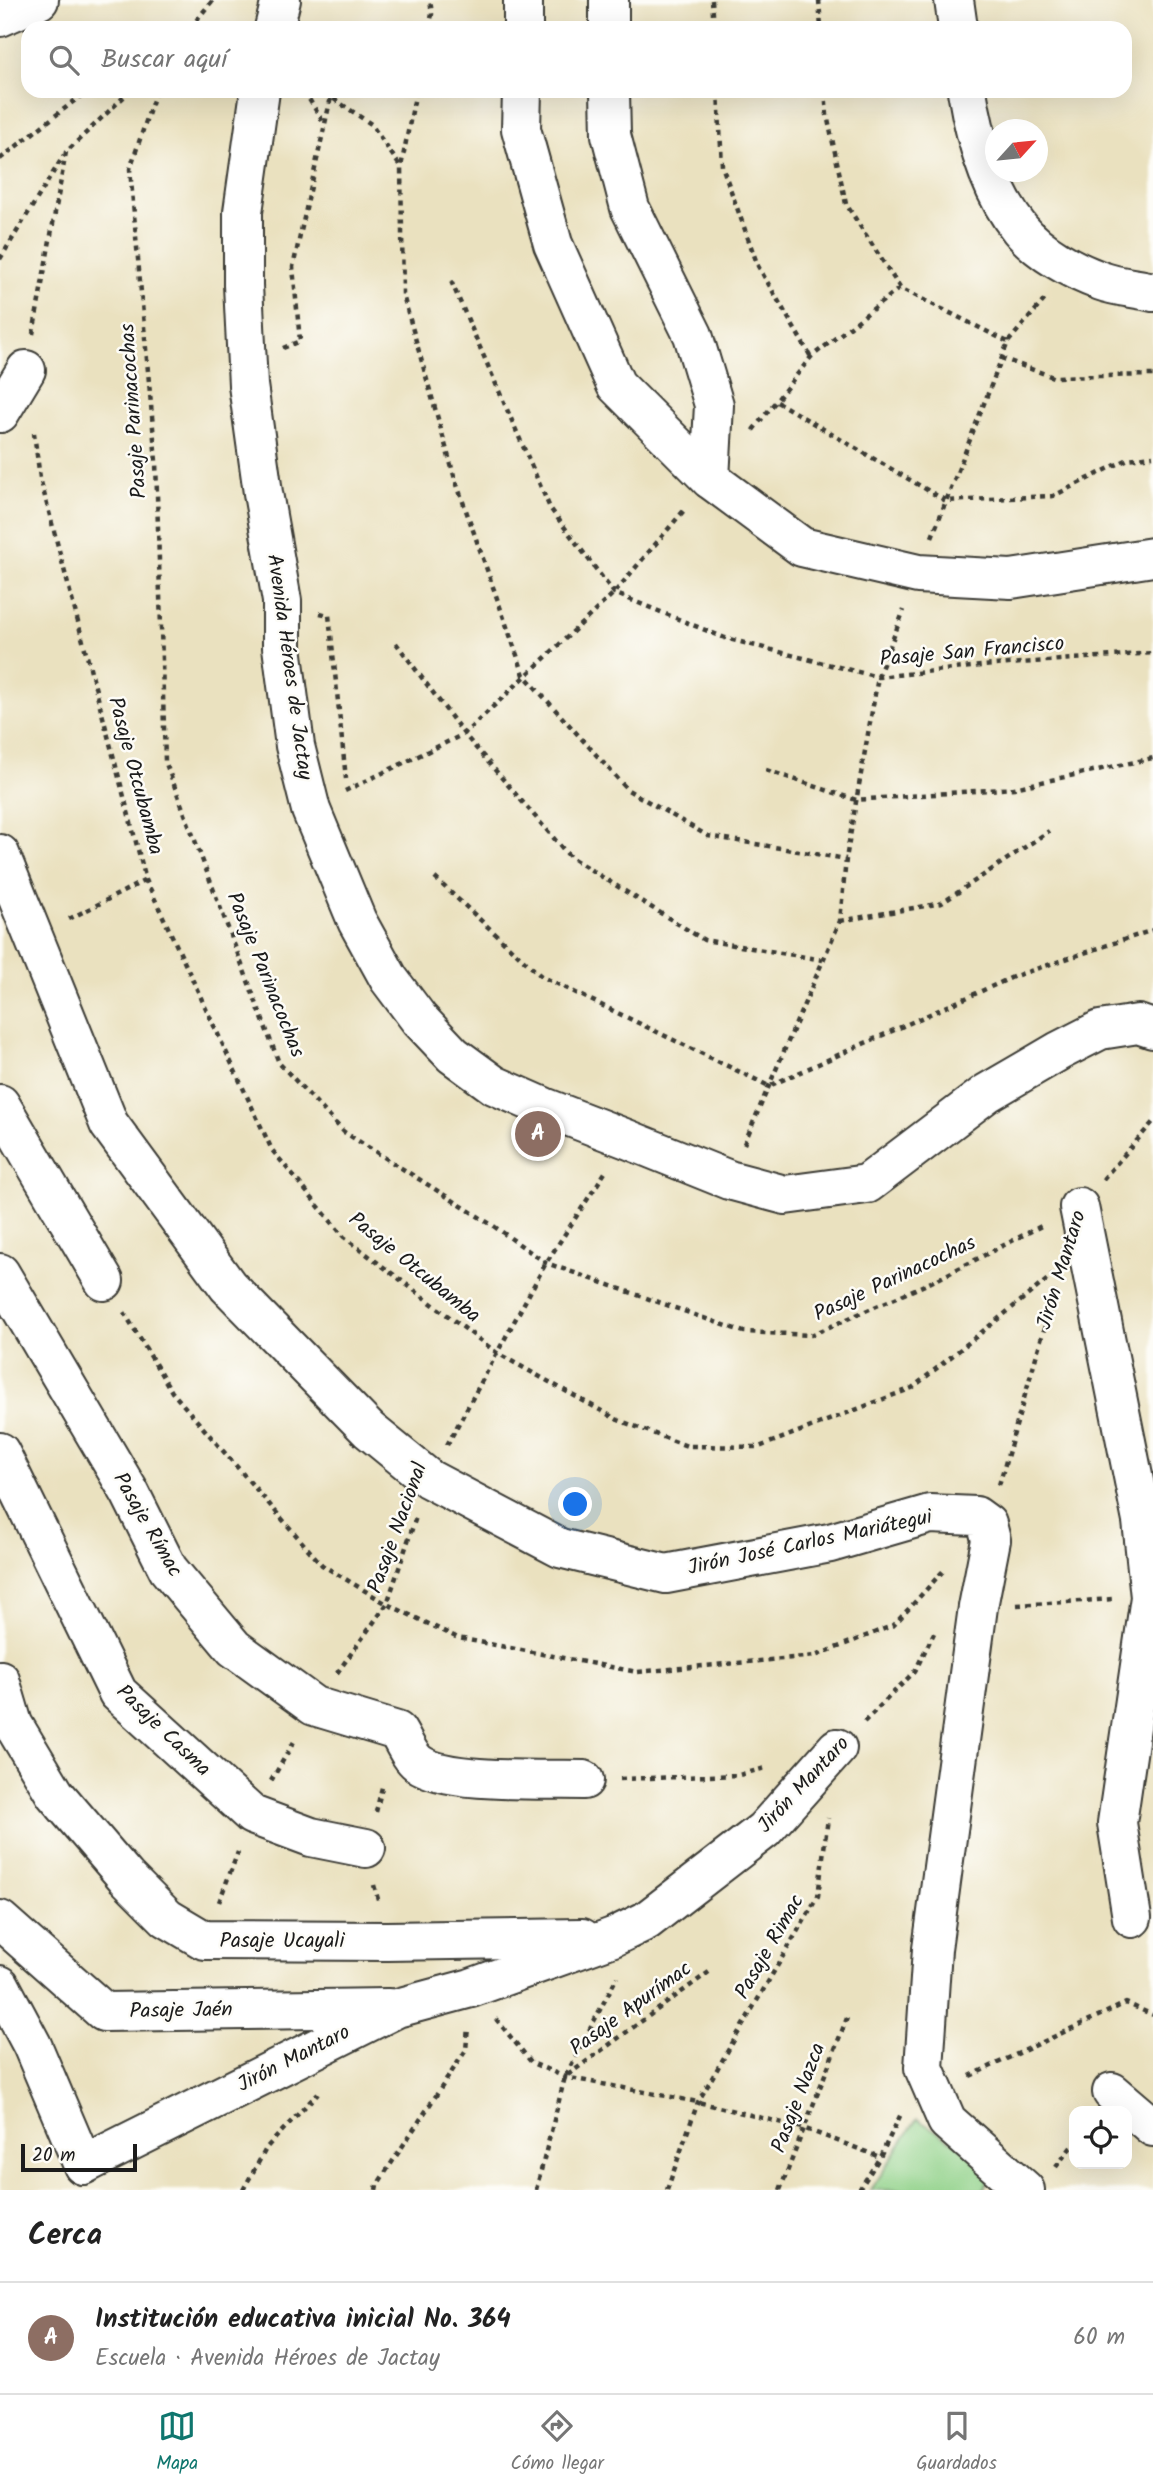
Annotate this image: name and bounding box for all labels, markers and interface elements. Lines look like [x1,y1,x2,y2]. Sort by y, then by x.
search box [21,21,1132,98]
text: Buscar aquí [101,39,227,81]
icon: search [45,41,83,79]
north arrow [985,119,1048,182]
street label: Pasaje Parinacochas [111,322,157,500]
street label: Avenida Héroes de Jactay [257,552,321,782]
street label: Pasaje San Francisco [878,628,1066,676]
street label: Pasaje Otcubamba [98,693,172,859]
street label: Pasaje Parinacochas [217,887,313,1063]
pin: A [515,1108,561,1160]
street label: Pasaje Otcubamba [341,1204,487,1332]
street label: Jirón Mantaro [1028,1206,1096,1334]
street label: Pasaje Parinacochas [808,1227,982,1331]
street label: Pasaje Nacional [359,1458,437,1598]
street label: Pasaje Rímac [104,1466,190,1584]
your location [558,1487,592,1521]
street label: Jirón José Carlos Mariátegui [685,1501,936,1585]
street label: Pasaje Casma [108,1677,218,1785]
street label: Jirón Mantaro [750,1729,858,1841]
street label: Pasaje Rimac [727,1888,813,2006]
street label: Pasaje Ucayali [220,1925,345,1958]
street label: Pasaje Apurímac [563,1953,699,2065]
street label: Pasaje Jaén [129,1994,233,2028]
street label: Jirón Mantaro [232,2016,356,2102]
street label: Pasaje Nazca [763,2038,835,2158]
map controls [1069,2106,1132,2169]
button: locate [1069,2106,1132,2169]
scale bar [21,2141,136,2173]
text: 20 m [32,2141,75,2171]
text: Cerca [28,2212,102,2260]
text: Institución educativa inicial No. 364 [95,2299,511,2341]
text: A [44,2320,58,2356]
text: 60 m [1073,2320,1125,2356]
text: Escuela · Avenida Héroes de Jactay [95,2341,440,2377]
tab: Mapa [156,2407,198,2479]
tab: Cómo llegar [510,2407,604,2479]
tab: Guardados [916,2407,997,2479]

